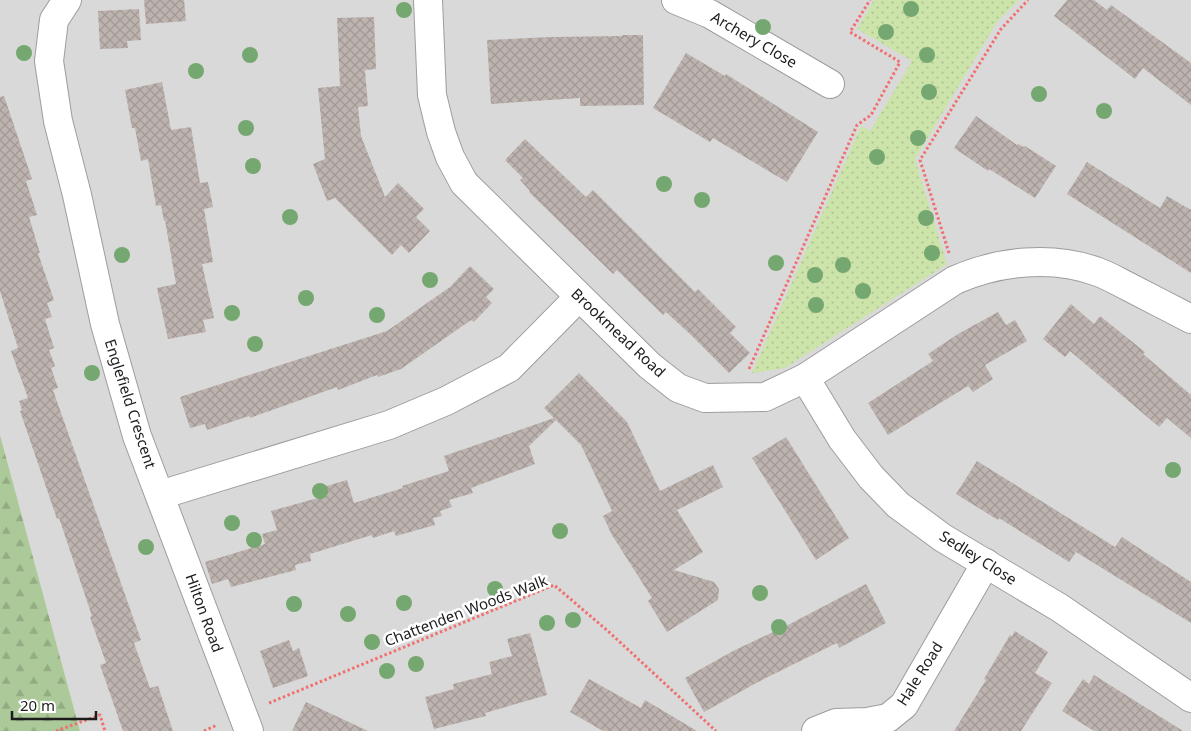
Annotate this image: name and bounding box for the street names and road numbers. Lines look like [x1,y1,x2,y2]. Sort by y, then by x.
street label: Archery Close [708,6,801,72]
street label: Brookmead Road [567,283,670,381]
street label: Englefield Crescent [101,336,162,472]
street label: Sedley Close [936,525,1021,589]
street label: Hilton Road [181,570,228,655]
street label: Chattenden Woods Walk [381,570,550,650]
street label: Hale Road [892,638,947,709]

